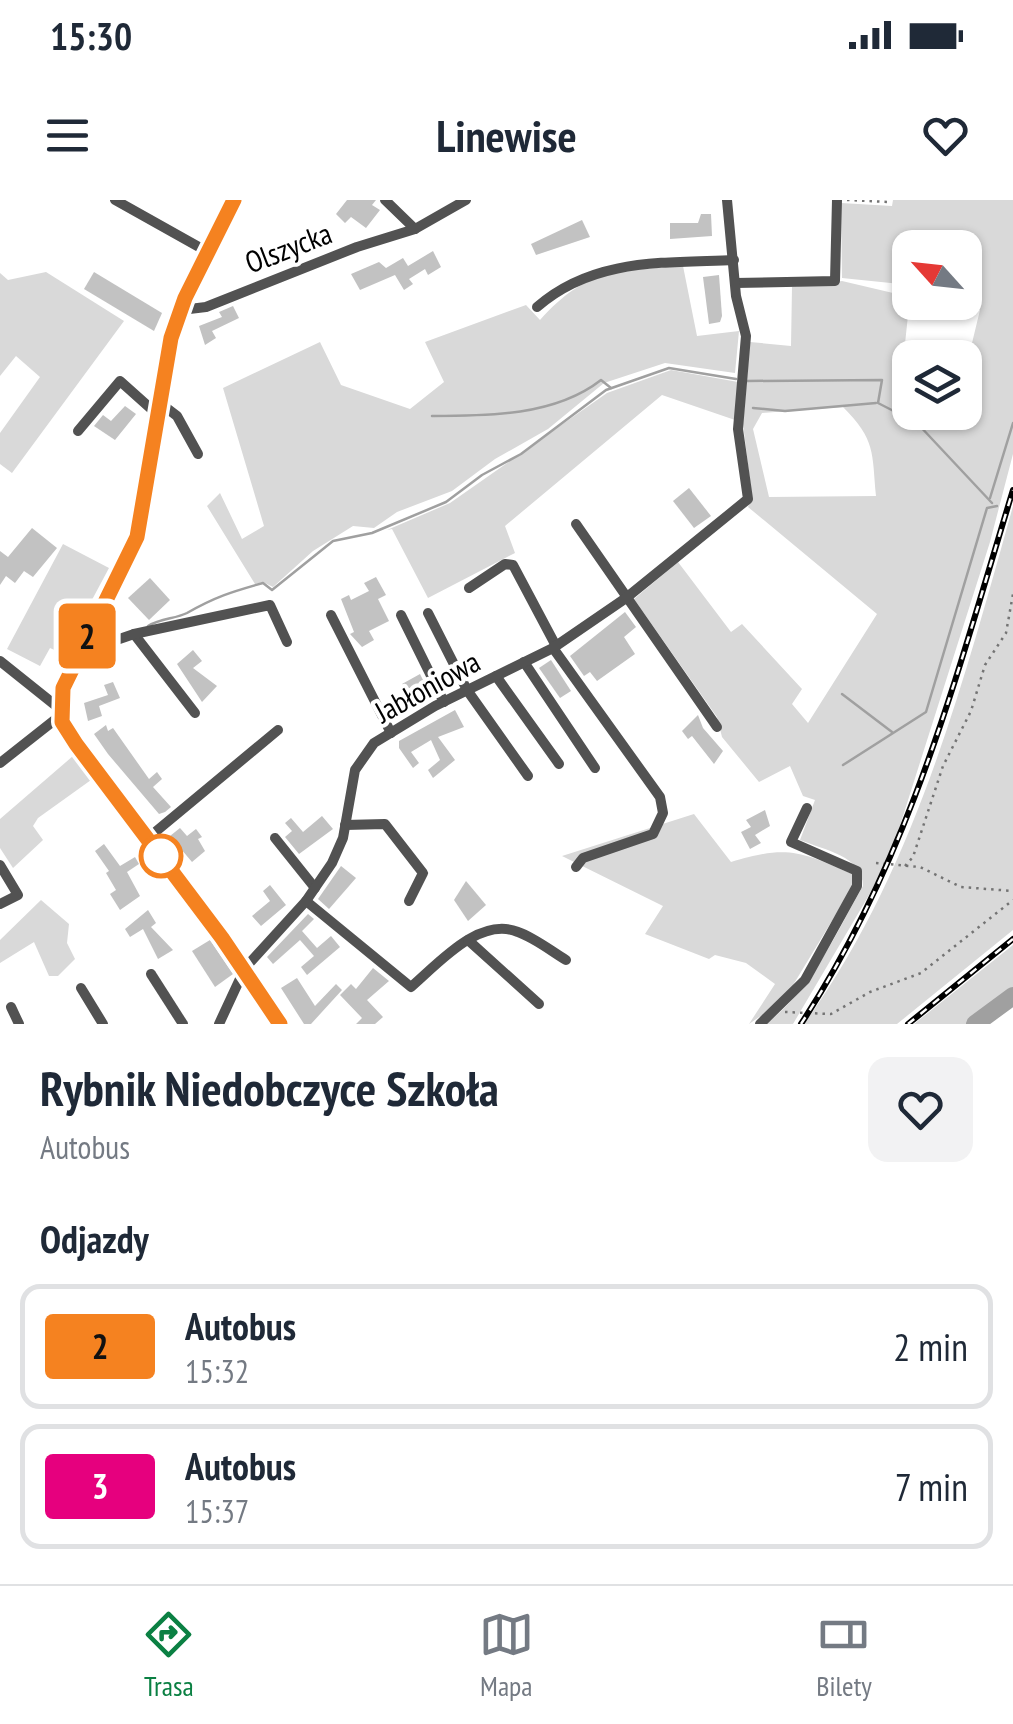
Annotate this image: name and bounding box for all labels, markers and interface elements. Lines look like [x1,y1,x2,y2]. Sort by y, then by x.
text: 15:30 [50,11,132,60]
text: Linewise [436,106,577,164]
icon: menu [40,108,95,163]
icon: heart [918,108,973,163]
street label: Olszycka [239,213,337,281]
north arrow [892,230,982,320]
map controls [892,230,982,430]
button: layers [892,340,982,430]
line badge: 2 [54,604,120,668]
text: 2 [79,613,95,659]
street label: Jabłoniowa [367,641,486,731]
unlabelled marker [140,835,182,877]
text: Rybnik Niedobczyce Szkoła [40,1057,499,1119]
button: heart [868,1057,973,1162]
text: Autobus [40,1126,130,1168]
text: Odjazdy [40,1214,149,1263]
text: Autobus [185,1301,296,1350]
text: 2 min [893,1322,968,1371]
text: 2 [92,1323,108,1369]
text: 15:32 [185,1350,249,1392]
text: Autobus [185,1441,296,1490]
text: 7 min [895,1462,968,1511]
text: 3 [92,1463,108,1509]
text: 15:37 [185,1490,249,1532]
tab: Trasa [141,1607,196,1704]
tab: Mapa [479,1607,534,1704]
tab: Bilety [816,1607,872,1704]

